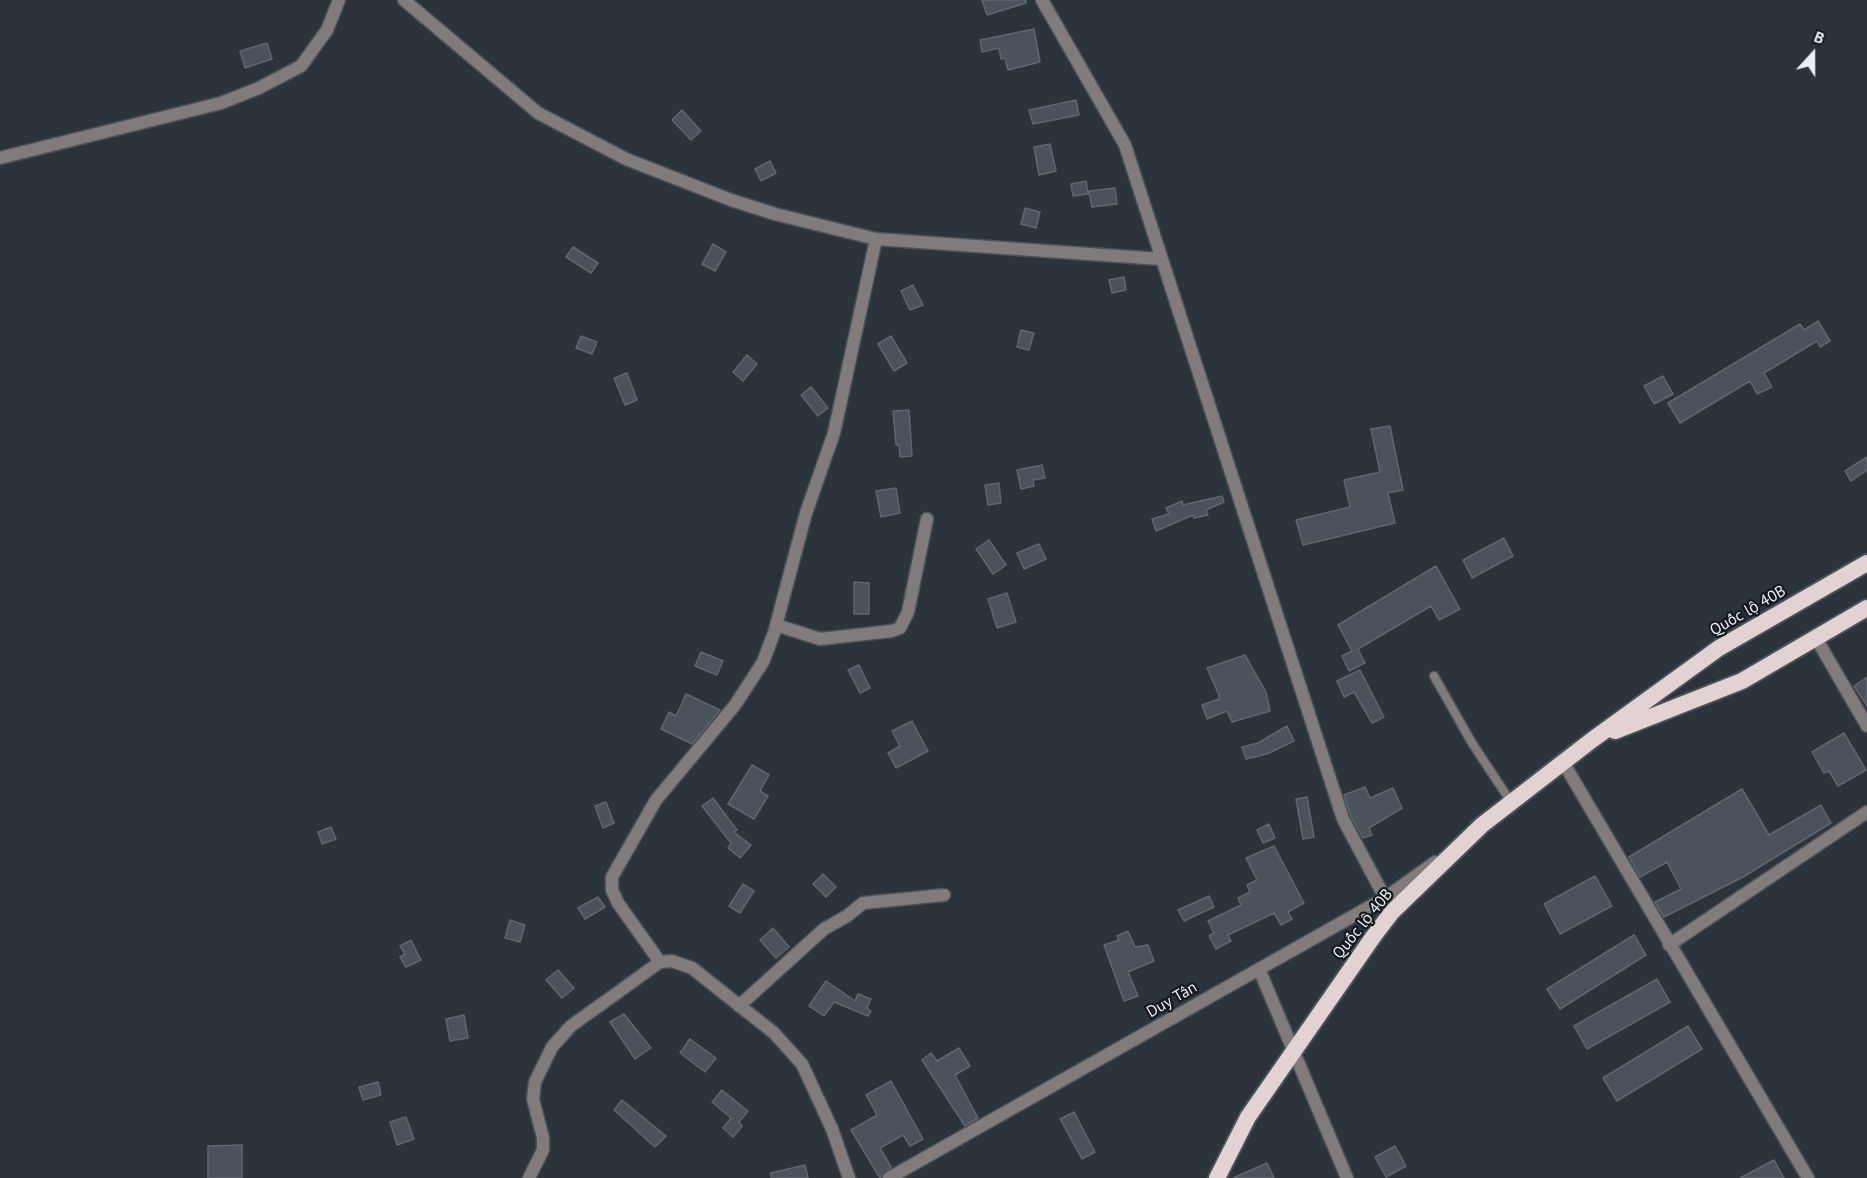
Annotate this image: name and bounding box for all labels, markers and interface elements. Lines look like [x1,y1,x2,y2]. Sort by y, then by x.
north arrow [1783,24,1843,84]
text: B [1811,26,1827,48]
street label: Quốc lộ 40B [1707,582,1789,640]
street label: Quốc lộ 40B [1329,885,1397,963]
street label: Duy Tân [1143,978,1201,1022]

